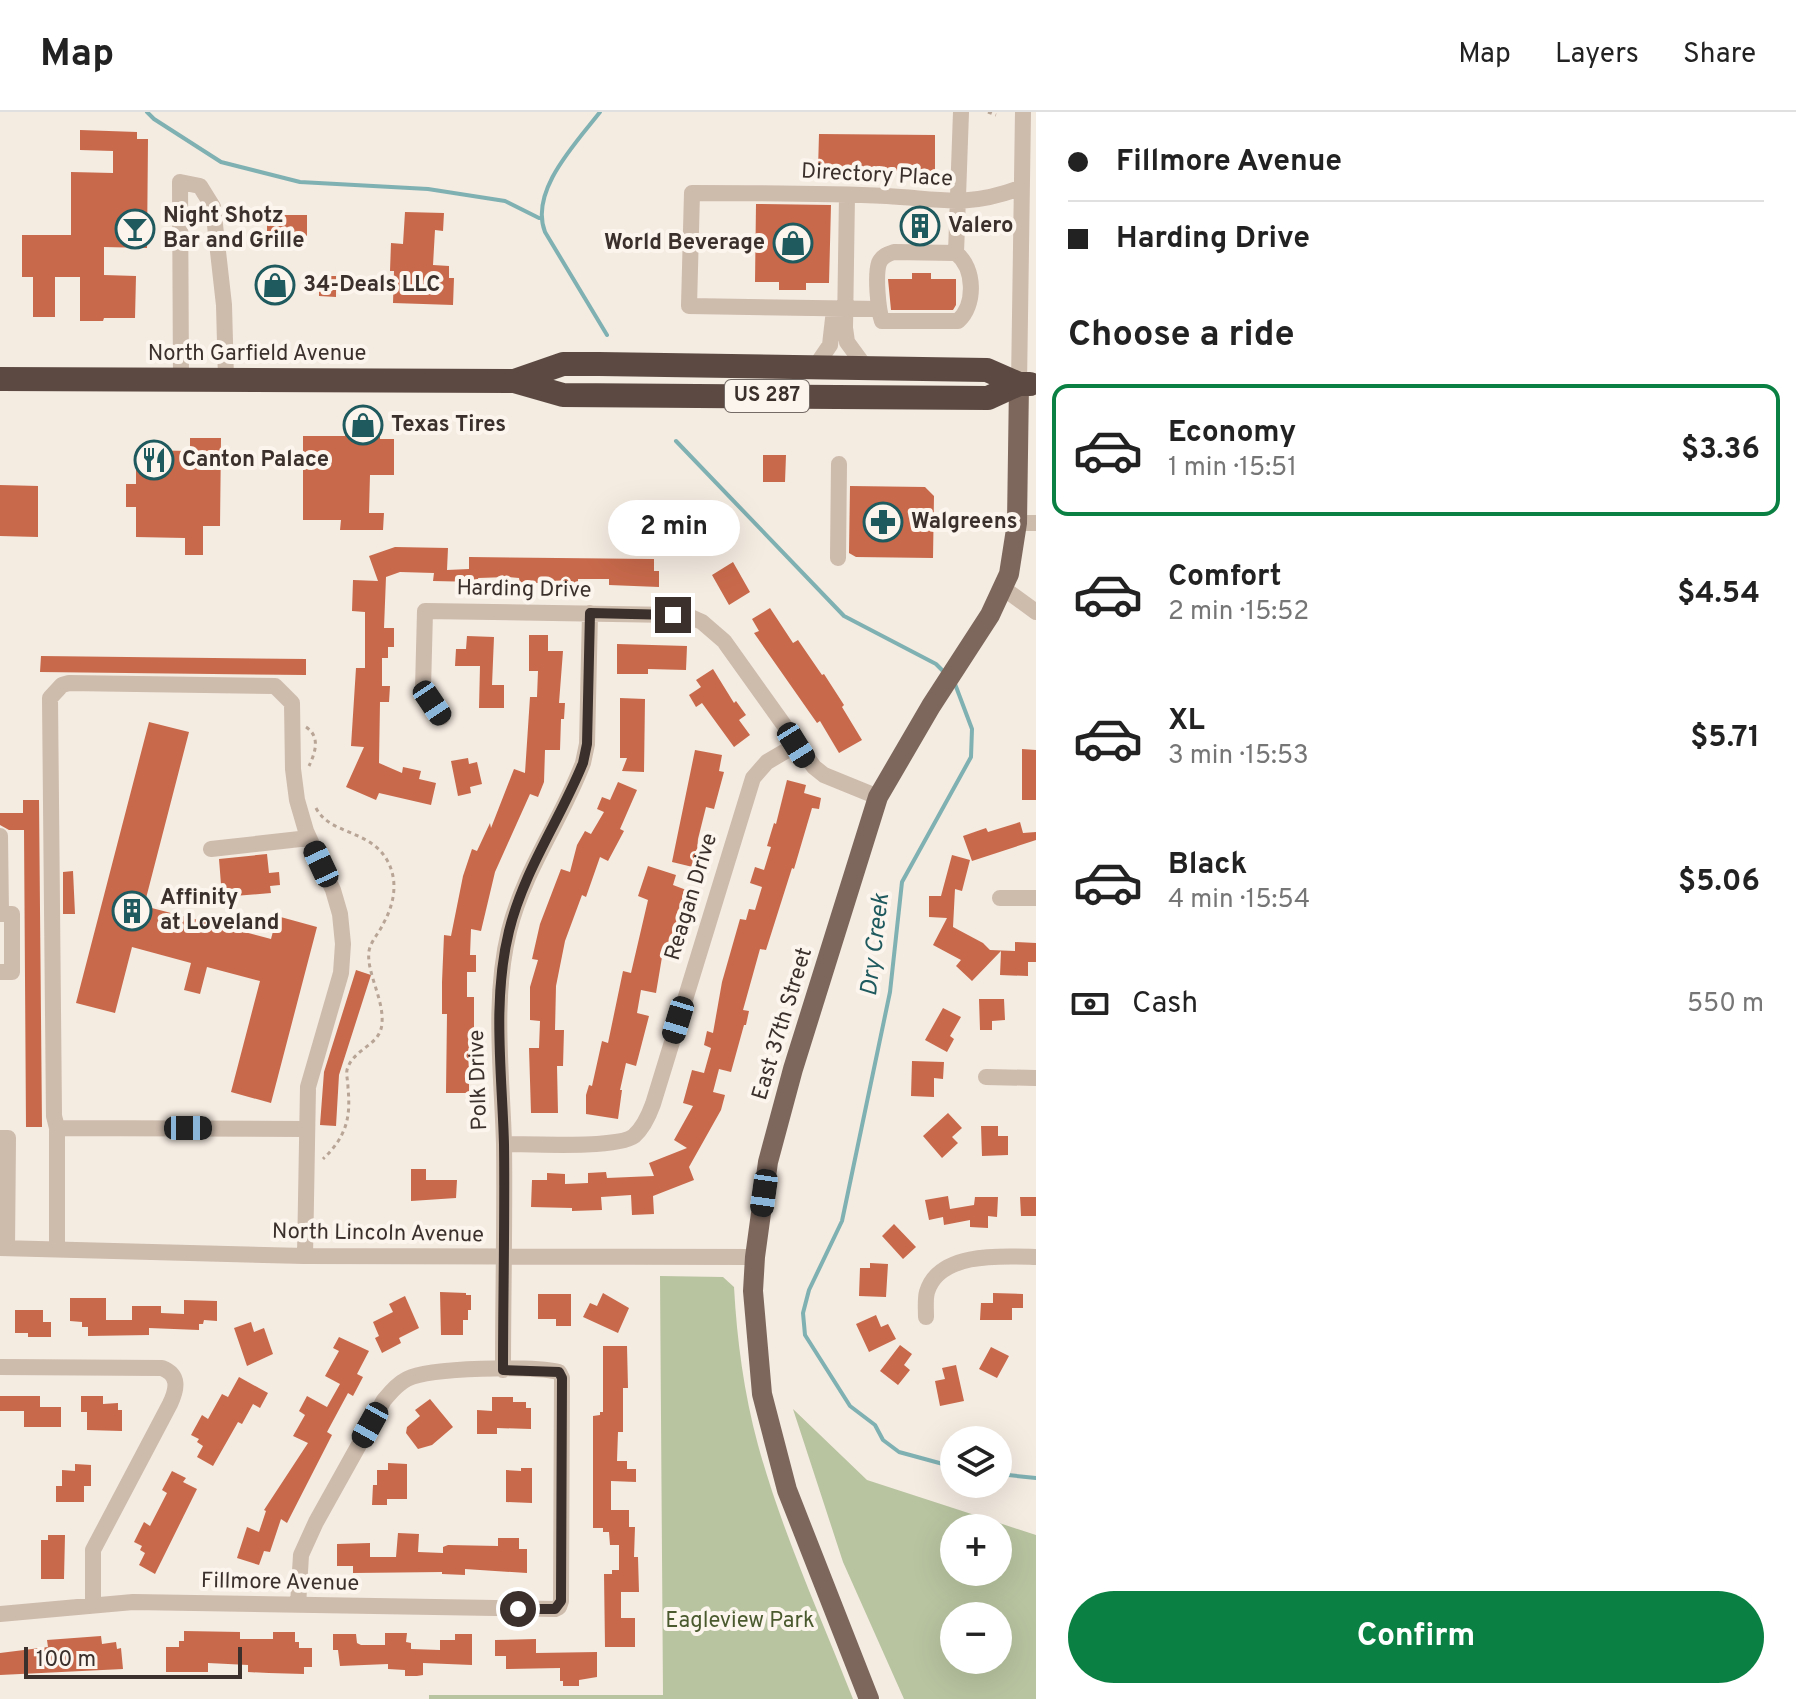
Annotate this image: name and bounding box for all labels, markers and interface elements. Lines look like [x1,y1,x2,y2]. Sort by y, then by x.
text: Map [40,31,114,80]
text: Map [1458,37,1511,73]
text: Layers [1555,37,1639,73]
text: Share [1683,37,1756,73]
text: Fillmore Avenue [1116,144,1342,181]
street label: Directory Place [800,159,954,193]
place label: Night Shotz Bar and Grille [163,203,304,255]
building icon: Valero [899,205,941,247]
bar icon: Night Shotz Bar and Grille [114,208,156,250]
place label: Valero [948,213,1013,240]
text: Harding Drive [1116,221,1310,258]
shop icon: World Beverage [772,222,814,264]
place label: World Beverage [604,230,765,257]
shop icon: 34-Deals LLC [254,264,296,306]
place label: 34-Deals LLC [303,272,440,299]
text: Choose a ride [1068,313,1294,359]
street label: North Garfield Avenue [148,341,366,368]
road number: US 287 [725,380,809,412]
shop icon: Texas Tires [342,404,384,446]
place label: Texas Tires [391,412,506,439]
icon: car [1072,414,1144,486]
text: Economy [1168,415,1296,452]
text: $3.36 [1681,432,1760,469]
restaurant icon: Canton Palace [133,439,175,481]
place label: Canton Palace [182,447,329,474]
text: 1 min · 15:51 [1168,452,1297,485]
callout: 2 min [607,499,739,555]
pharmacy icon: Walgreens [862,501,904,543]
place label: Walgreens [911,509,1018,536]
text: 2 min [640,511,708,544]
icon: car [1072,558,1144,630]
text: Comfort [1168,559,1281,596]
street label: Harding Drive [456,575,592,605]
text: $4.54 [1677,576,1760,613]
text: 2 min · 15:52 [1168,596,1309,629]
route end [655,597,691,633]
car [409,676,455,730]
icon: car [1072,702,1144,774]
text: XL [1168,703,1205,740]
car [773,718,819,772]
text: $5.71 [1690,720,1760,757]
text: 3 min · 15:53 [1168,740,1309,773]
street label: Reagan Drive [660,830,724,964]
car [300,837,342,891]
icon: car [1072,846,1144,918]
text: Black [1168,847,1247,884]
text: $5.06 [1678,864,1760,901]
text: 4 min · 15:54 [1168,884,1310,917]
place label: Affinity at Loveland [160,885,280,937]
building icon: Affinity at Loveland [111,890,153,932]
water label: Dry Creek [855,891,897,998]
street label: East 37th Street [747,944,819,1104]
icon: cash [1068,982,1112,1026]
text: Cash [1132,986,1198,1023]
text: 550 m [1687,988,1764,1021]
car [660,994,696,1046]
street label: Polk Drive [464,1029,494,1131]
car [164,1116,212,1140]
car [749,1168,779,1218]
street label: North Lincoln Avenue [272,1219,484,1249]
car [348,1398,392,1452]
map controls [940,1426,1012,1674]
button: layers [940,1426,1012,1498]
button: + [940,1514,1012,1586]
street label: Fillmore Avenue [201,1568,359,1598]
route start [500,1591,536,1627]
button: Confirm [1068,1591,1764,1683]
button: − [940,1602,1012,1674]
park label: Eagleview Park [665,1608,815,1635]
scale bar [24,1643,242,1679]
text: 100 m [36,1647,96,1674]

